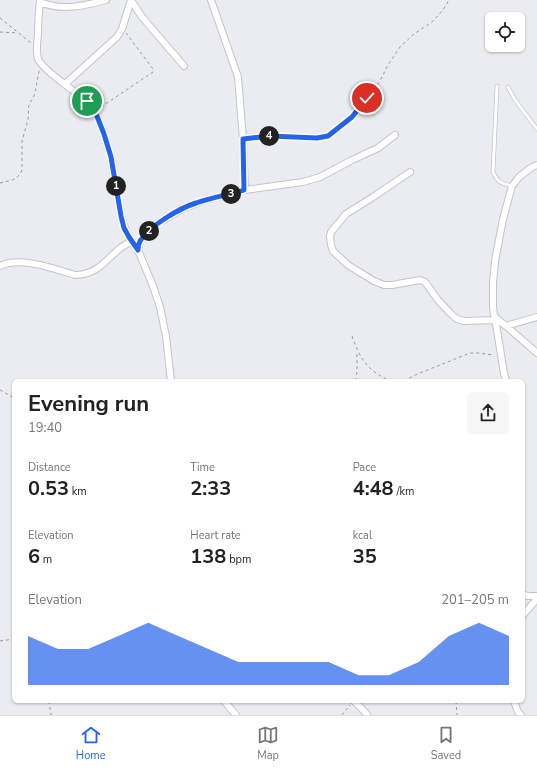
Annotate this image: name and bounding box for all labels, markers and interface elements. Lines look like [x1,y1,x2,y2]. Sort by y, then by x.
map controls [485,12,525,52]
button: locate [485,12,525,52]
pin [350,81,384,115]
pin [70,84,104,118]
icon: check [356,87,378,109]
icon: arrive [76,90,98,112]
pin: 4 [259,126,279,146]
text: 4 [266,128,272,143]
pin: 1 [106,176,126,196]
text: 1 [113,178,119,193]
pin: 3 [221,184,241,204]
text: 3 [228,186,234,201]
pin: 2 [139,221,159,241]
text: 2 [146,223,152,238]
text: Evening run [28,389,149,419]
button: share [467,392,509,434]
text: 19:40 [28,419,62,437]
text: Distance [28,460,71,475]
text: Time [190,460,215,475]
text: Pace [353,460,376,475]
text: 0.53 [28,475,69,502]
text: 2:33 [190,475,231,502]
text: 4:48 [353,475,394,502]
text: km [69,484,87,499]
text: /km [394,484,414,499]
text: Elevation [28,528,74,543]
text: Heart rate [190,528,241,543]
text: kcal [353,528,372,543]
text: 6 [28,543,40,570]
text: 138 [190,543,226,570]
text: 35 [353,543,377,570]
text: m [40,552,52,567]
text: bpm [226,552,251,567]
text: Elevation [28,591,82,609]
text: 201–205 m [441,591,509,609]
tab: Home [76,724,106,763]
tab: Map [257,724,279,763]
tab: Saved [431,724,461,763]

